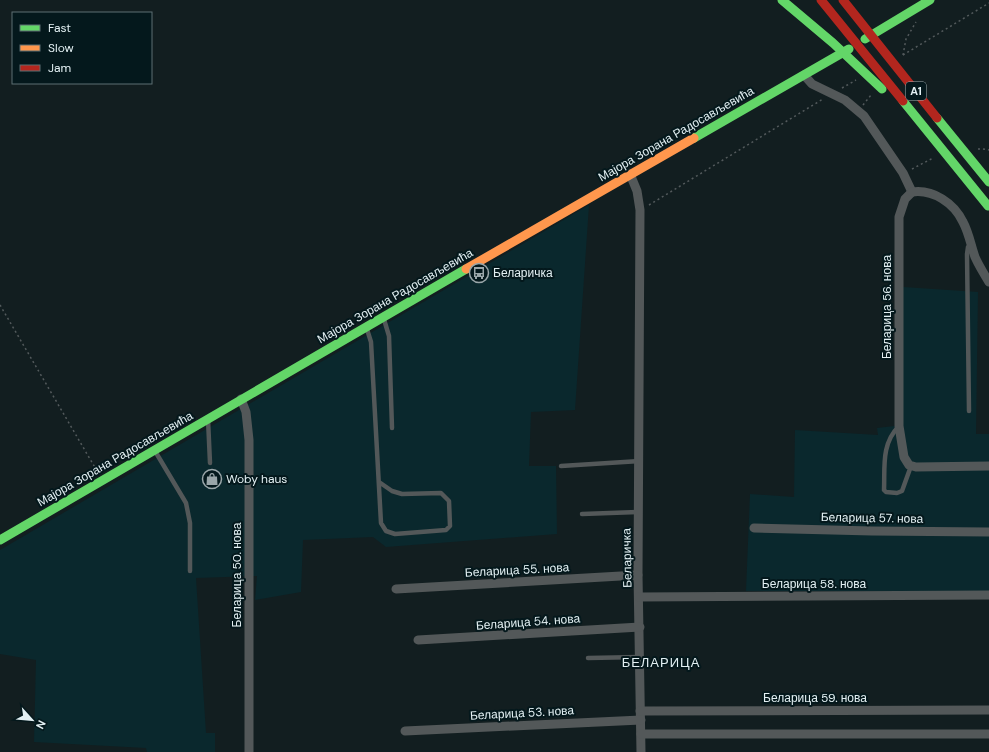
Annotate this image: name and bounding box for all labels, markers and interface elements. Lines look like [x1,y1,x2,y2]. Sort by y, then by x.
legend [12,12,152,84]
text: Fast [48,20,71,36]
text: Slow [48,40,74,56]
text: Jam [48,60,71,76]
road number: A1 [906,82,926,100]
street label: Мајора Зорана Радосављевића [595,83,757,185]
street label: Мајора Зорана Радосављевића [314,245,476,347]
street label: Беларица 56. нова [879,255,895,359]
bus stop icon: Беларичка [468,262,490,284]
place label: Беларичка [493,265,553,281]
street label: Мајора Зорана Радосављевића [34,408,196,510]
shop icon: Woby haus [201,468,223,490]
place label: Woby haus [226,471,287,487]
street label: Беларица 57. нова [821,509,924,527]
street label: Беларица 50. нова [229,522,245,627]
street label: Беларичка [618,528,636,588]
street label: Беларица 55. нова [464,559,570,581]
street label: Беларица 58. нова [762,576,866,592]
street label: Беларица 54. нова [475,610,581,634]
district label: БЕЛАРИЦА [622,654,700,671]
street label: Беларица 59. нова [763,690,867,706]
north arrow [12,700,52,740]
street label: Беларица 53. нова [470,702,575,724]
text: N [33,718,49,731]

